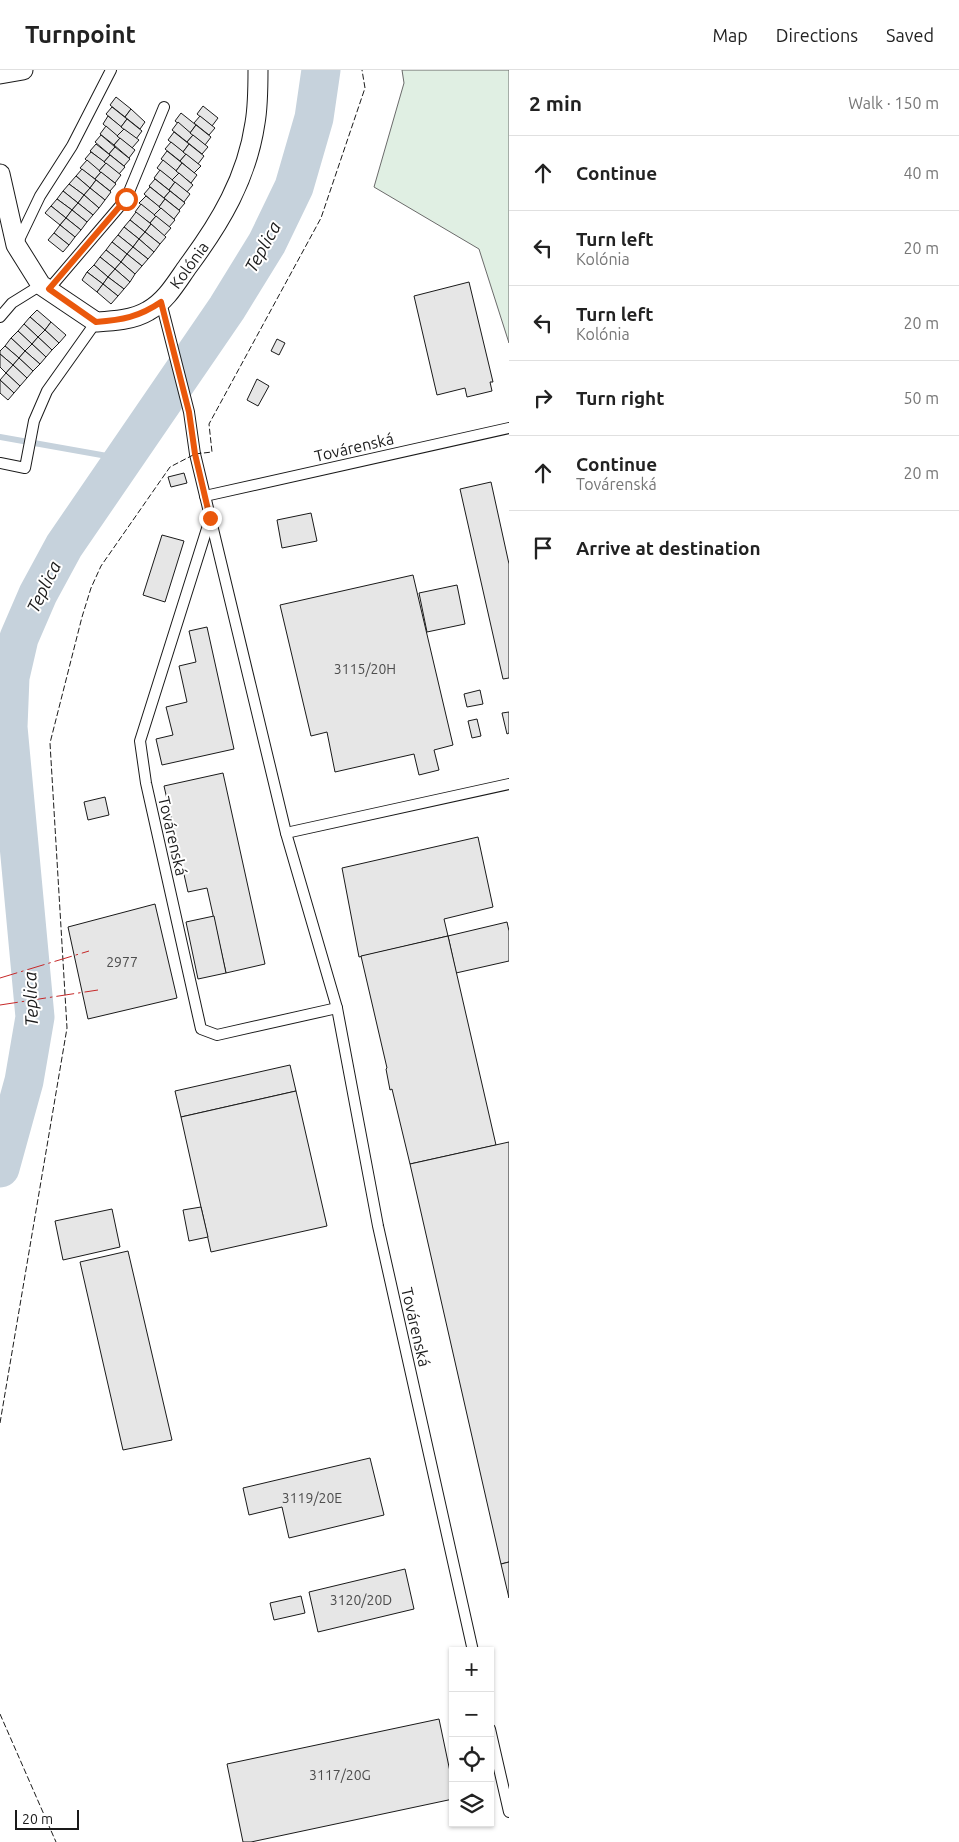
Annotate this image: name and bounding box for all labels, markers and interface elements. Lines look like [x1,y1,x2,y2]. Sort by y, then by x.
text: Turnpoint [25,21,136,48]
text: Map [712,25,748,45]
text: Directions [776,25,858,45]
text: Saved [886,25,934,45]
text: 2 min [529,91,582,115]
text: Walk · 150 m [848,94,939,112]
icon: ahead [529,159,557,187]
text: Continue [576,162,657,184]
text: 40 m [903,164,939,182]
route start [115,188,138,211]
water label: Teplica [240,217,284,275]
text: Turn left [576,228,654,250]
icon: left [529,234,557,262]
street label: Kolónia [166,238,212,292]
text: 20 m [903,239,939,257]
text: Kolónia [576,250,630,268]
text: Turn left [576,303,654,325]
icon: left [529,309,557,337]
text: 20 m [903,314,939,332]
text: Kolónia [576,325,630,343]
icon: right [529,384,557,412]
text: Turn right [576,387,664,409]
text: 50 m [903,389,939,407]
street label: Továrenská [313,429,395,465]
text: Continue [576,453,657,475]
icon: ahead [529,459,557,487]
text: 20 m [903,464,939,482]
text: Továrenská [576,475,657,493]
route end [199,507,222,530]
icon: arrive [529,534,557,562]
text: Arrive at destination [576,537,761,559]
water label: Teplica [22,557,64,616]
house number: 3115/20H [334,661,396,677]
street label: Továrenská [155,795,191,877]
house number: 2977 [106,954,138,970]
water label: Teplica [19,971,41,1027]
street label: Továrenská [398,1286,434,1368]
house number: 3119/20E [282,1490,342,1506]
house number: 3120/20D [330,1592,392,1608]
map controls [449,1647,494,1827]
button: + [449,1647,494,1692]
button: − [449,1692,494,1737]
button: locate [449,1737,494,1782]
house number: 3117/20G [309,1767,371,1783]
button: layers [449,1782,494,1827]
scale bar [15,1807,79,1830]
text: 20 m [22,1811,53,1827]

